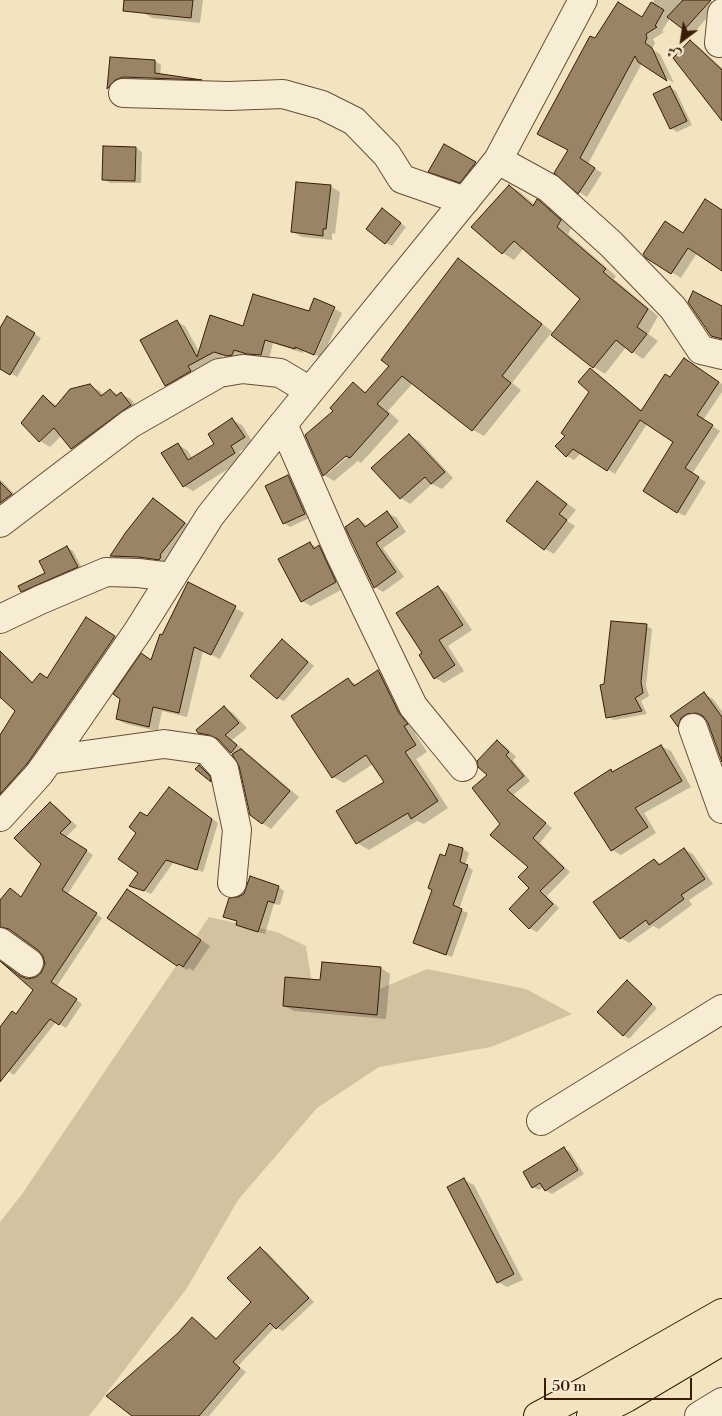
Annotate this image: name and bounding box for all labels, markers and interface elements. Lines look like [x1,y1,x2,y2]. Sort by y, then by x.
north arrow [657,15,707,65]
text: ش [664,42,685,64]
scale bar [547,1368,694,1400]
text: 50 m [552,1377,586,1396]

